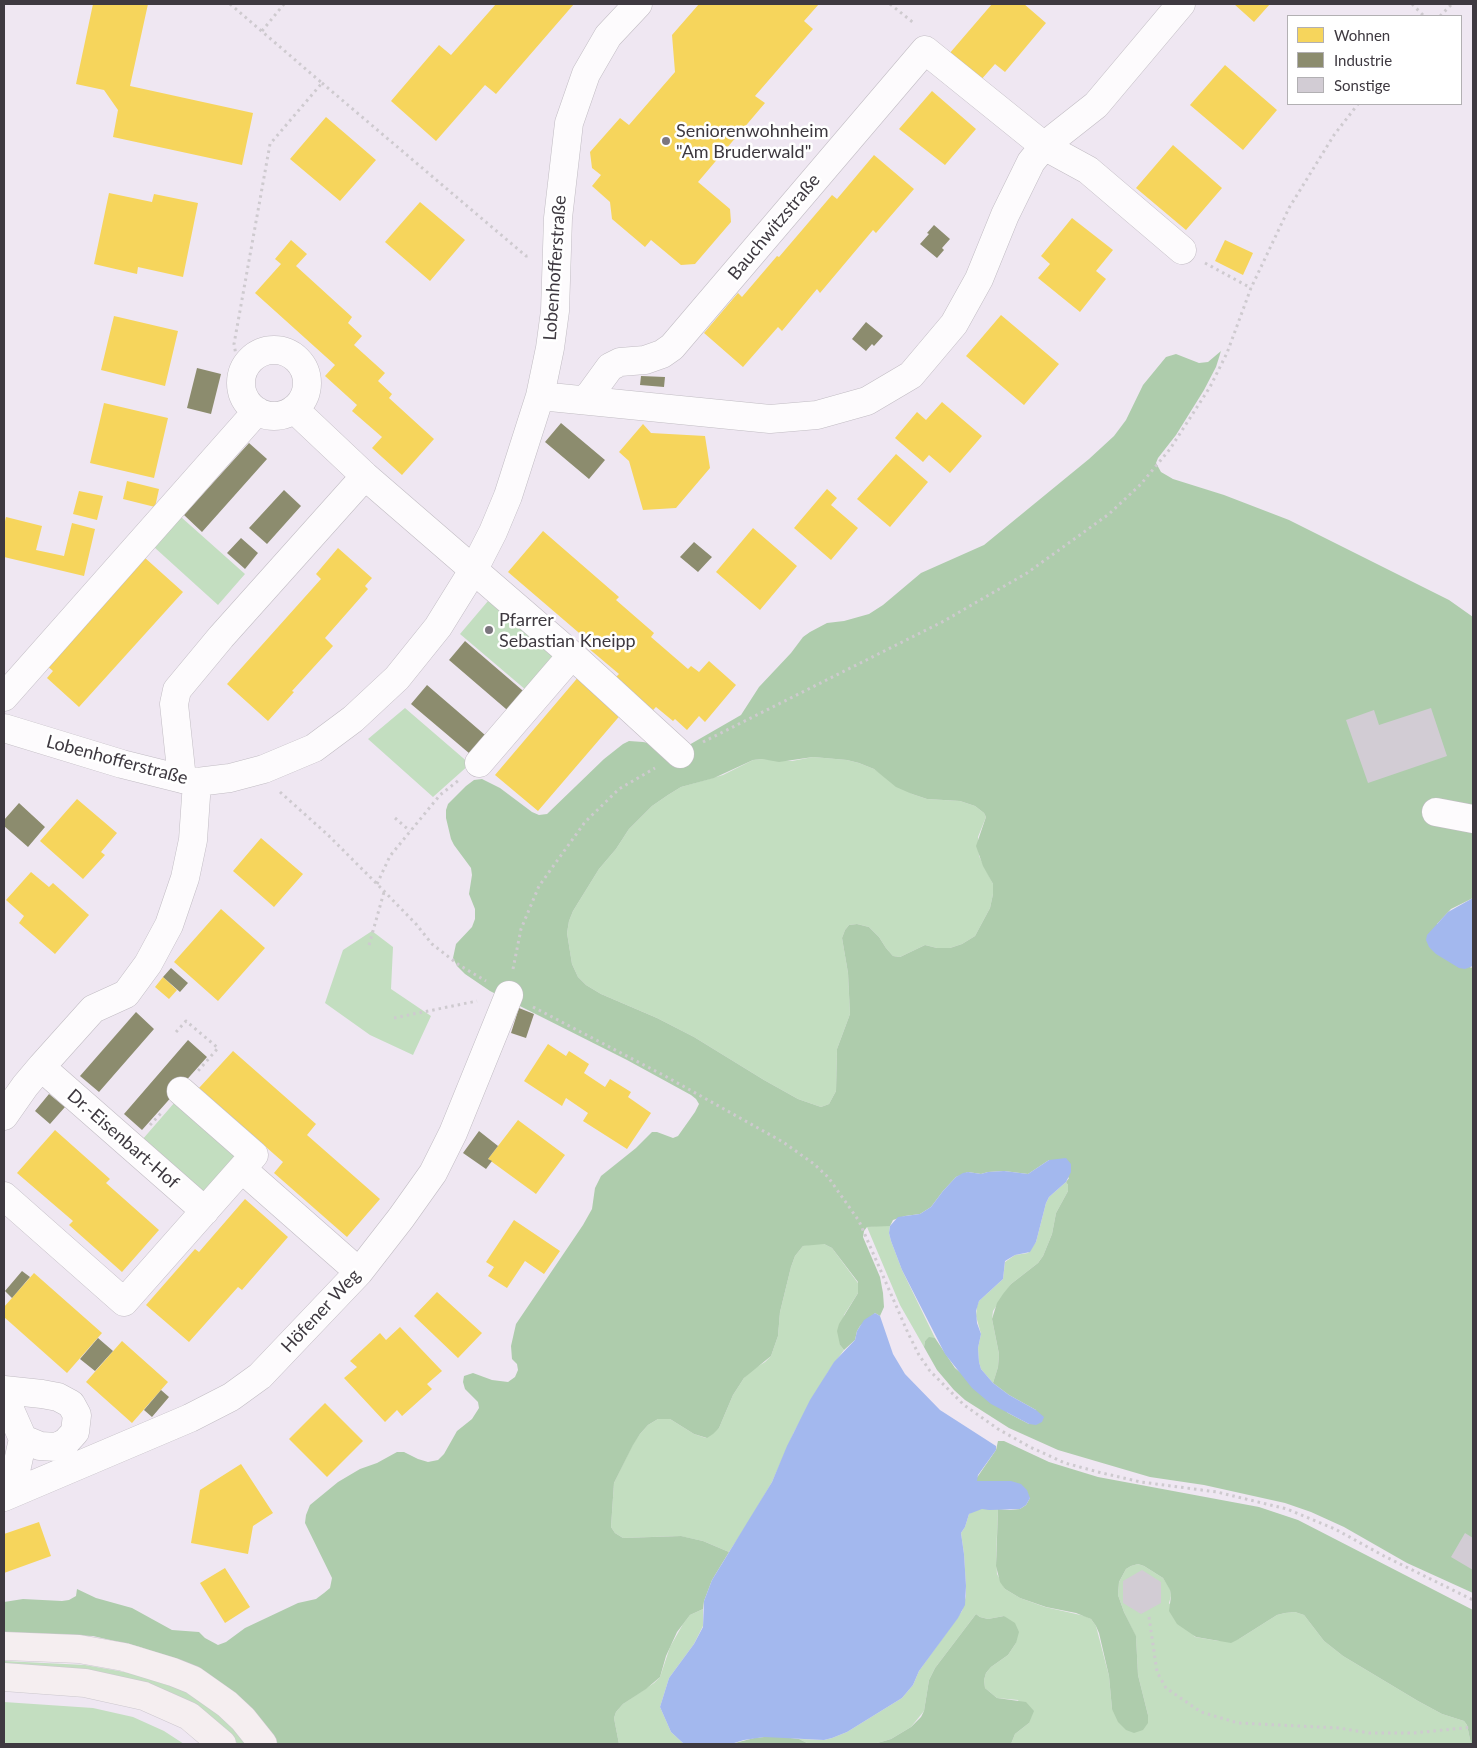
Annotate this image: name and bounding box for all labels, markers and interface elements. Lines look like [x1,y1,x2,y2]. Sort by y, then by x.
legend [1287,15,1462,105]
text: Wohnen [1334,26,1390,44]
text: Industrie [1334,51,1392,69]
text: Sonstige [1334,76,1390,94]
place label: Seniorenwohnheim "Am Bruderwald" [676,120,828,162]
marker: Seniorenwohnheim "Am Bruderwald" [660,135,672,147]
street label: Bauchwitzstraße [723,170,825,284]
street label: Lobenhofferstraße [539,195,571,341]
place label: Pfarrer Sebastian Kneipp [499,609,636,652]
marker: Pfarrer Sebastian Kneipp [483,624,495,636]
street label: Lobenhofferstraße [44,731,190,789]
street label: Dr.-Eisenbart-Hof [63,1085,183,1193]
street label: Höfener Weg [277,1265,365,1357]

